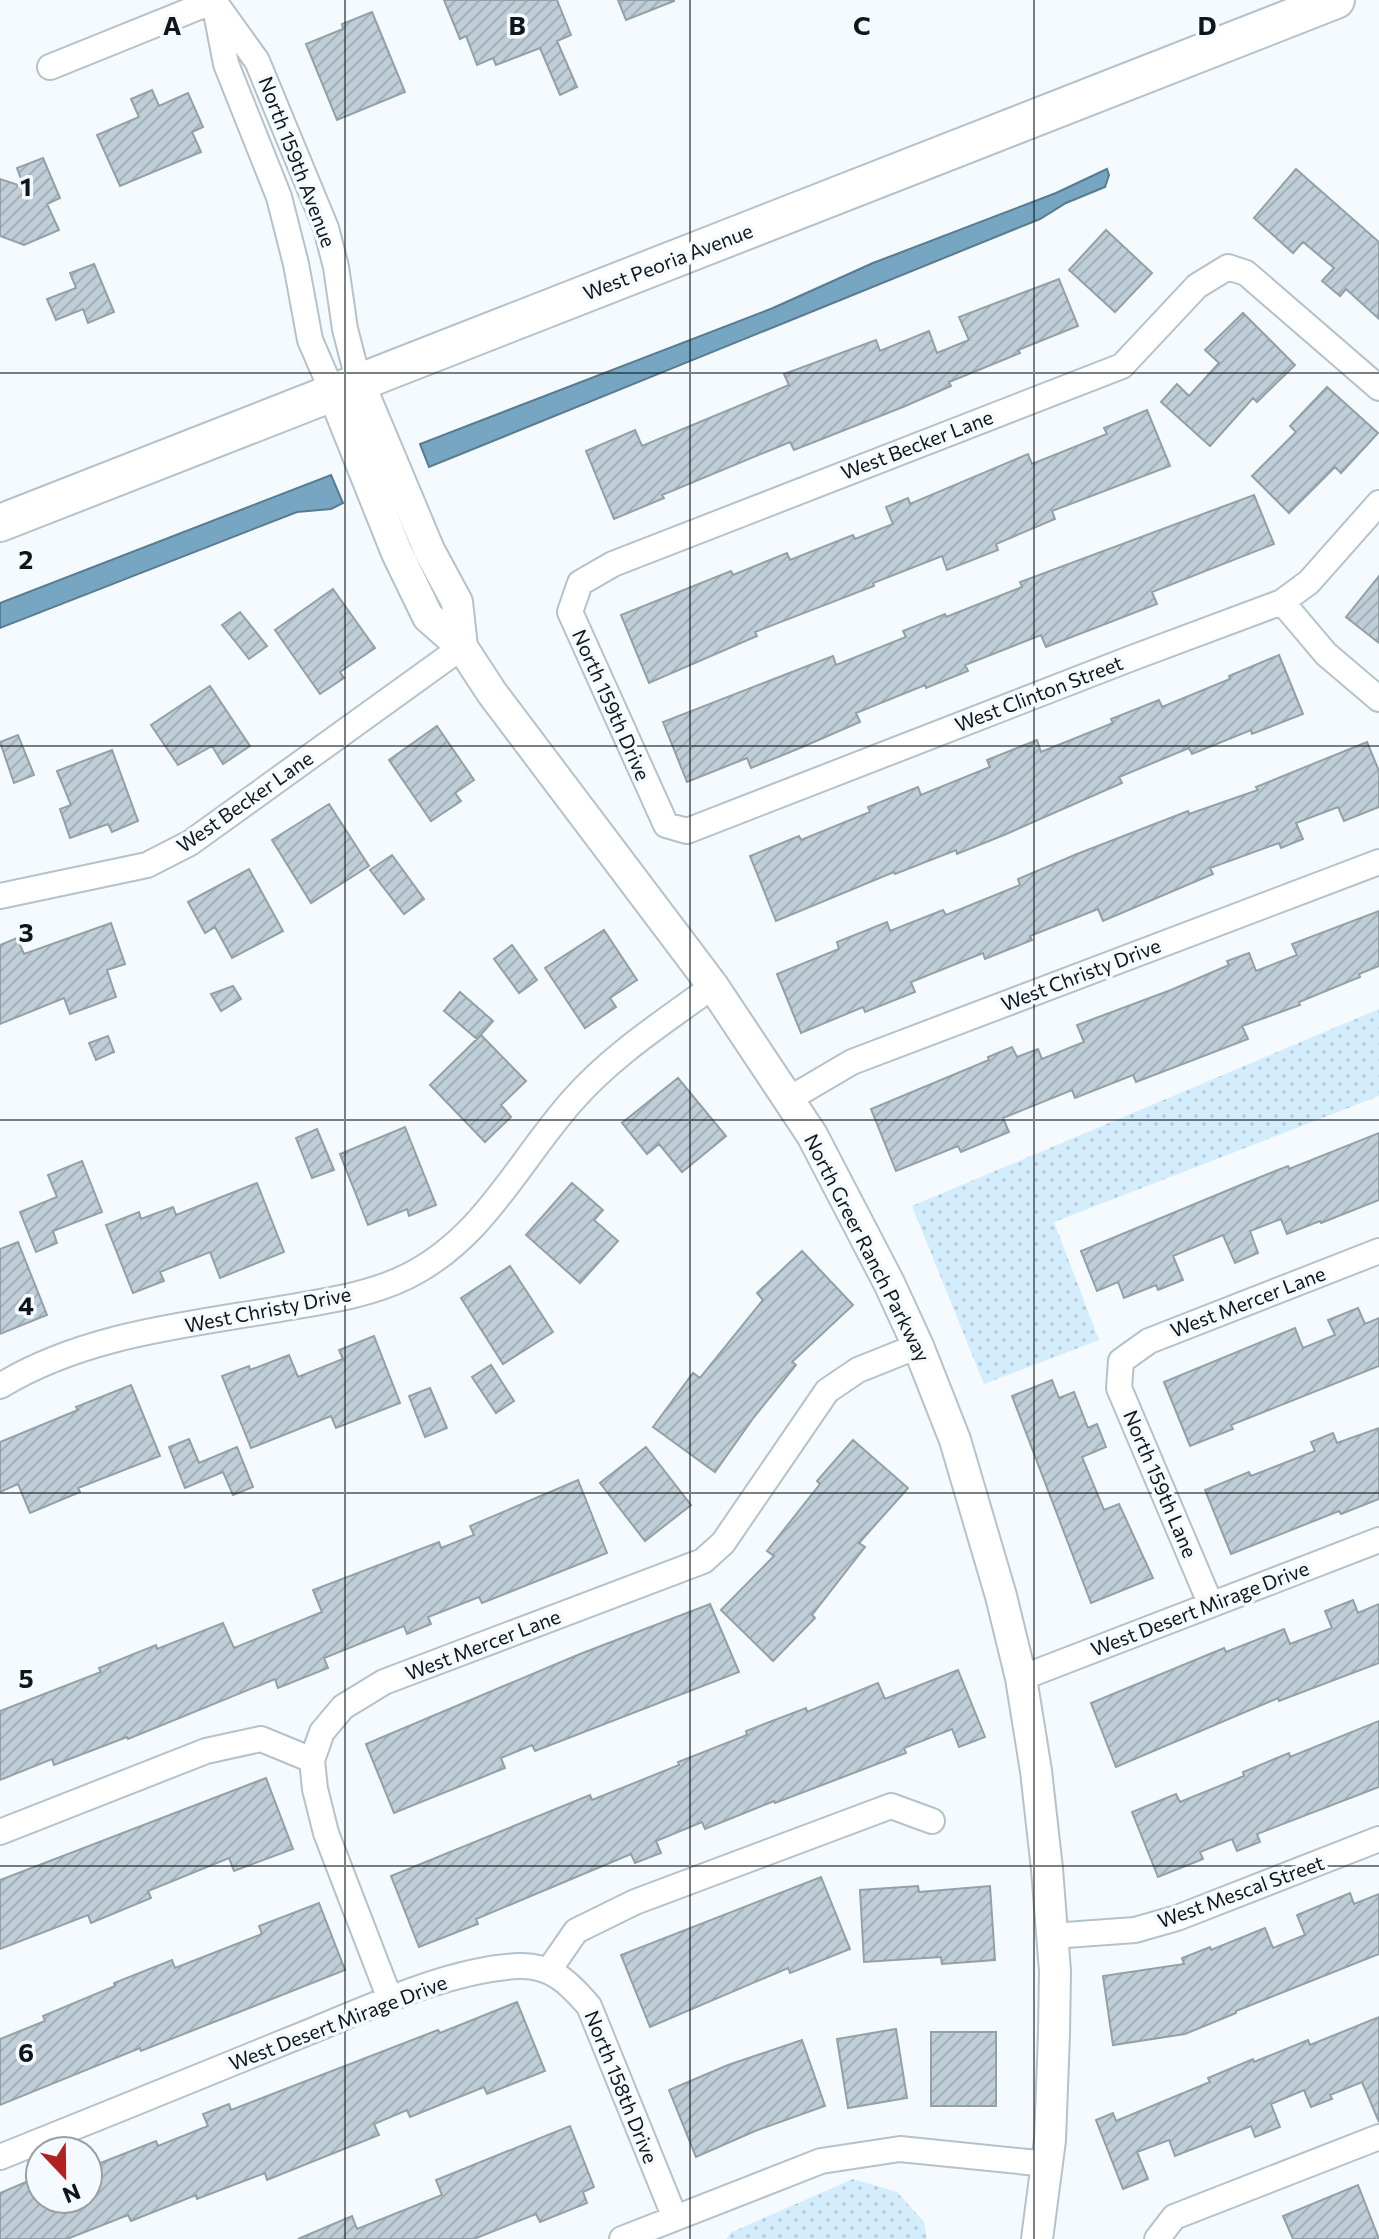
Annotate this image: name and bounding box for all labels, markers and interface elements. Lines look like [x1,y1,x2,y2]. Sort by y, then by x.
text: A [163,9,182,40]
text: B [508,9,526,40]
text: C [853,9,871,40]
text: D [1197,9,1217,40]
street label: North 159th Avenue [254,73,342,250]
text: 1 [20,170,32,201]
street label: West Peoria Avenue [580,218,756,304]
street label: West Becker Lane [837,404,996,484]
text: 2 [19,543,33,574]
street label: North 159th Drive [568,625,656,784]
street label: West Clinton Street [951,650,1126,736]
street label: West Becker Lane [172,745,317,857]
text: 3 [18,916,34,947]
street label: West Christy Drive [998,933,1164,1015]
street label: North Greer Ranch Parkway [800,1130,936,1365]
street label: West Mercer Lane [1167,1260,1329,1342]
street label: West Christy Drive [183,1281,353,1337]
text: 4 [18,1289,34,1320]
street label: North 159th Lane [1119,1406,1203,1561]
street label: West Desert Mirage Drive [1087,1555,1312,1661]
street label: West Mercer Lane [402,1603,564,1685]
text: 5 [18,1662,34,1693]
street label: West Mescal Street [1154,1850,1327,1932]
street label: West Desert Mirage Drive [225,1969,450,2075]
street label: North 158th Drive [580,2007,663,2166]
text: 6 [18,2036,34,2067]
north arrow [24,2135,104,2215]
text: N [59,2178,84,2210]

